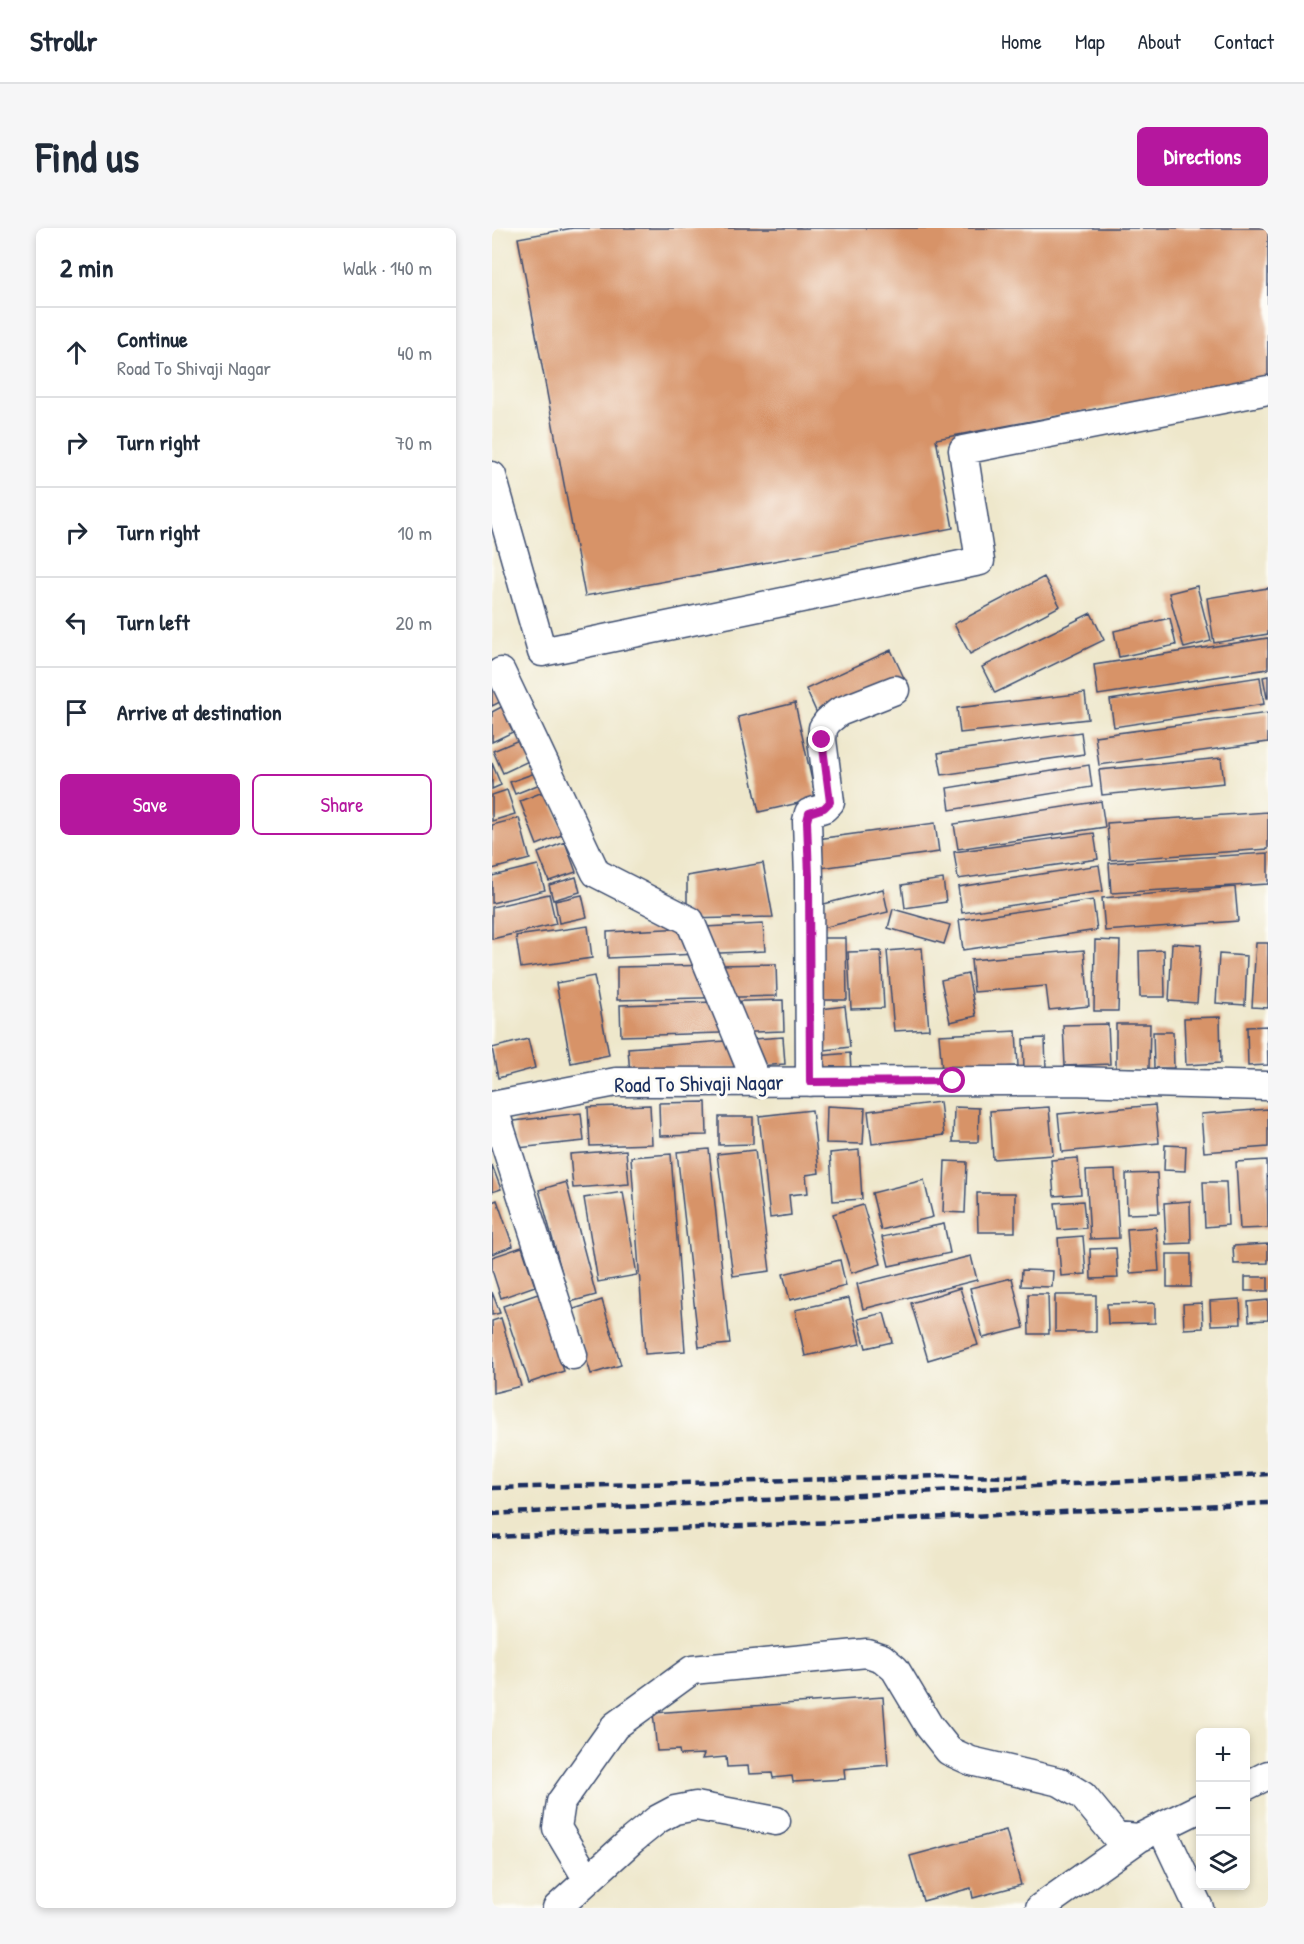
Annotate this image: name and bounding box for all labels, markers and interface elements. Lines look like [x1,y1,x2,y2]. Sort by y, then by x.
text: Strollr [30,22,97,60]
text: Home [1001,27,1042,56]
text: Map [1075,27,1105,56]
text: About [1138,27,1181,56]
text: Contact [1214,27,1274,56]
button: Directions [1137,127,1268,186]
text: Find us [36,128,139,185]
text: 2 min [60,250,113,285]
text: Walk · 140 m [343,254,432,281]
text: Continue [117,324,188,354]
icon: ahead [60,336,93,369]
text: 40 m [397,339,432,366]
text: Road To Shivaji Nagar [117,354,271,381]
icon: right [60,426,93,459]
text: Turn right [117,427,200,457]
text: 70 m [395,429,432,456]
icon: right [60,516,93,549]
text: Turn right [117,517,200,547]
text: 10 m [398,519,432,546]
icon: left [60,606,93,639]
text: Turn left [117,607,190,637]
text: 20 m [395,609,432,636]
icon: arrive [60,696,93,729]
text: Arrive at destination [117,697,282,727]
route end [808,726,834,752]
button: Save [60,774,240,835]
button: Share [252,774,432,835]
street label: Road To Shivaji Nagar [614,1067,784,1099]
route start [939,1067,965,1093]
map controls [1196,1728,1250,1890]
button: + [1196,1728,1250,1782]
button: − [1196,1782,1250,1836]
button: layers [1196,1836,1250,1890]

